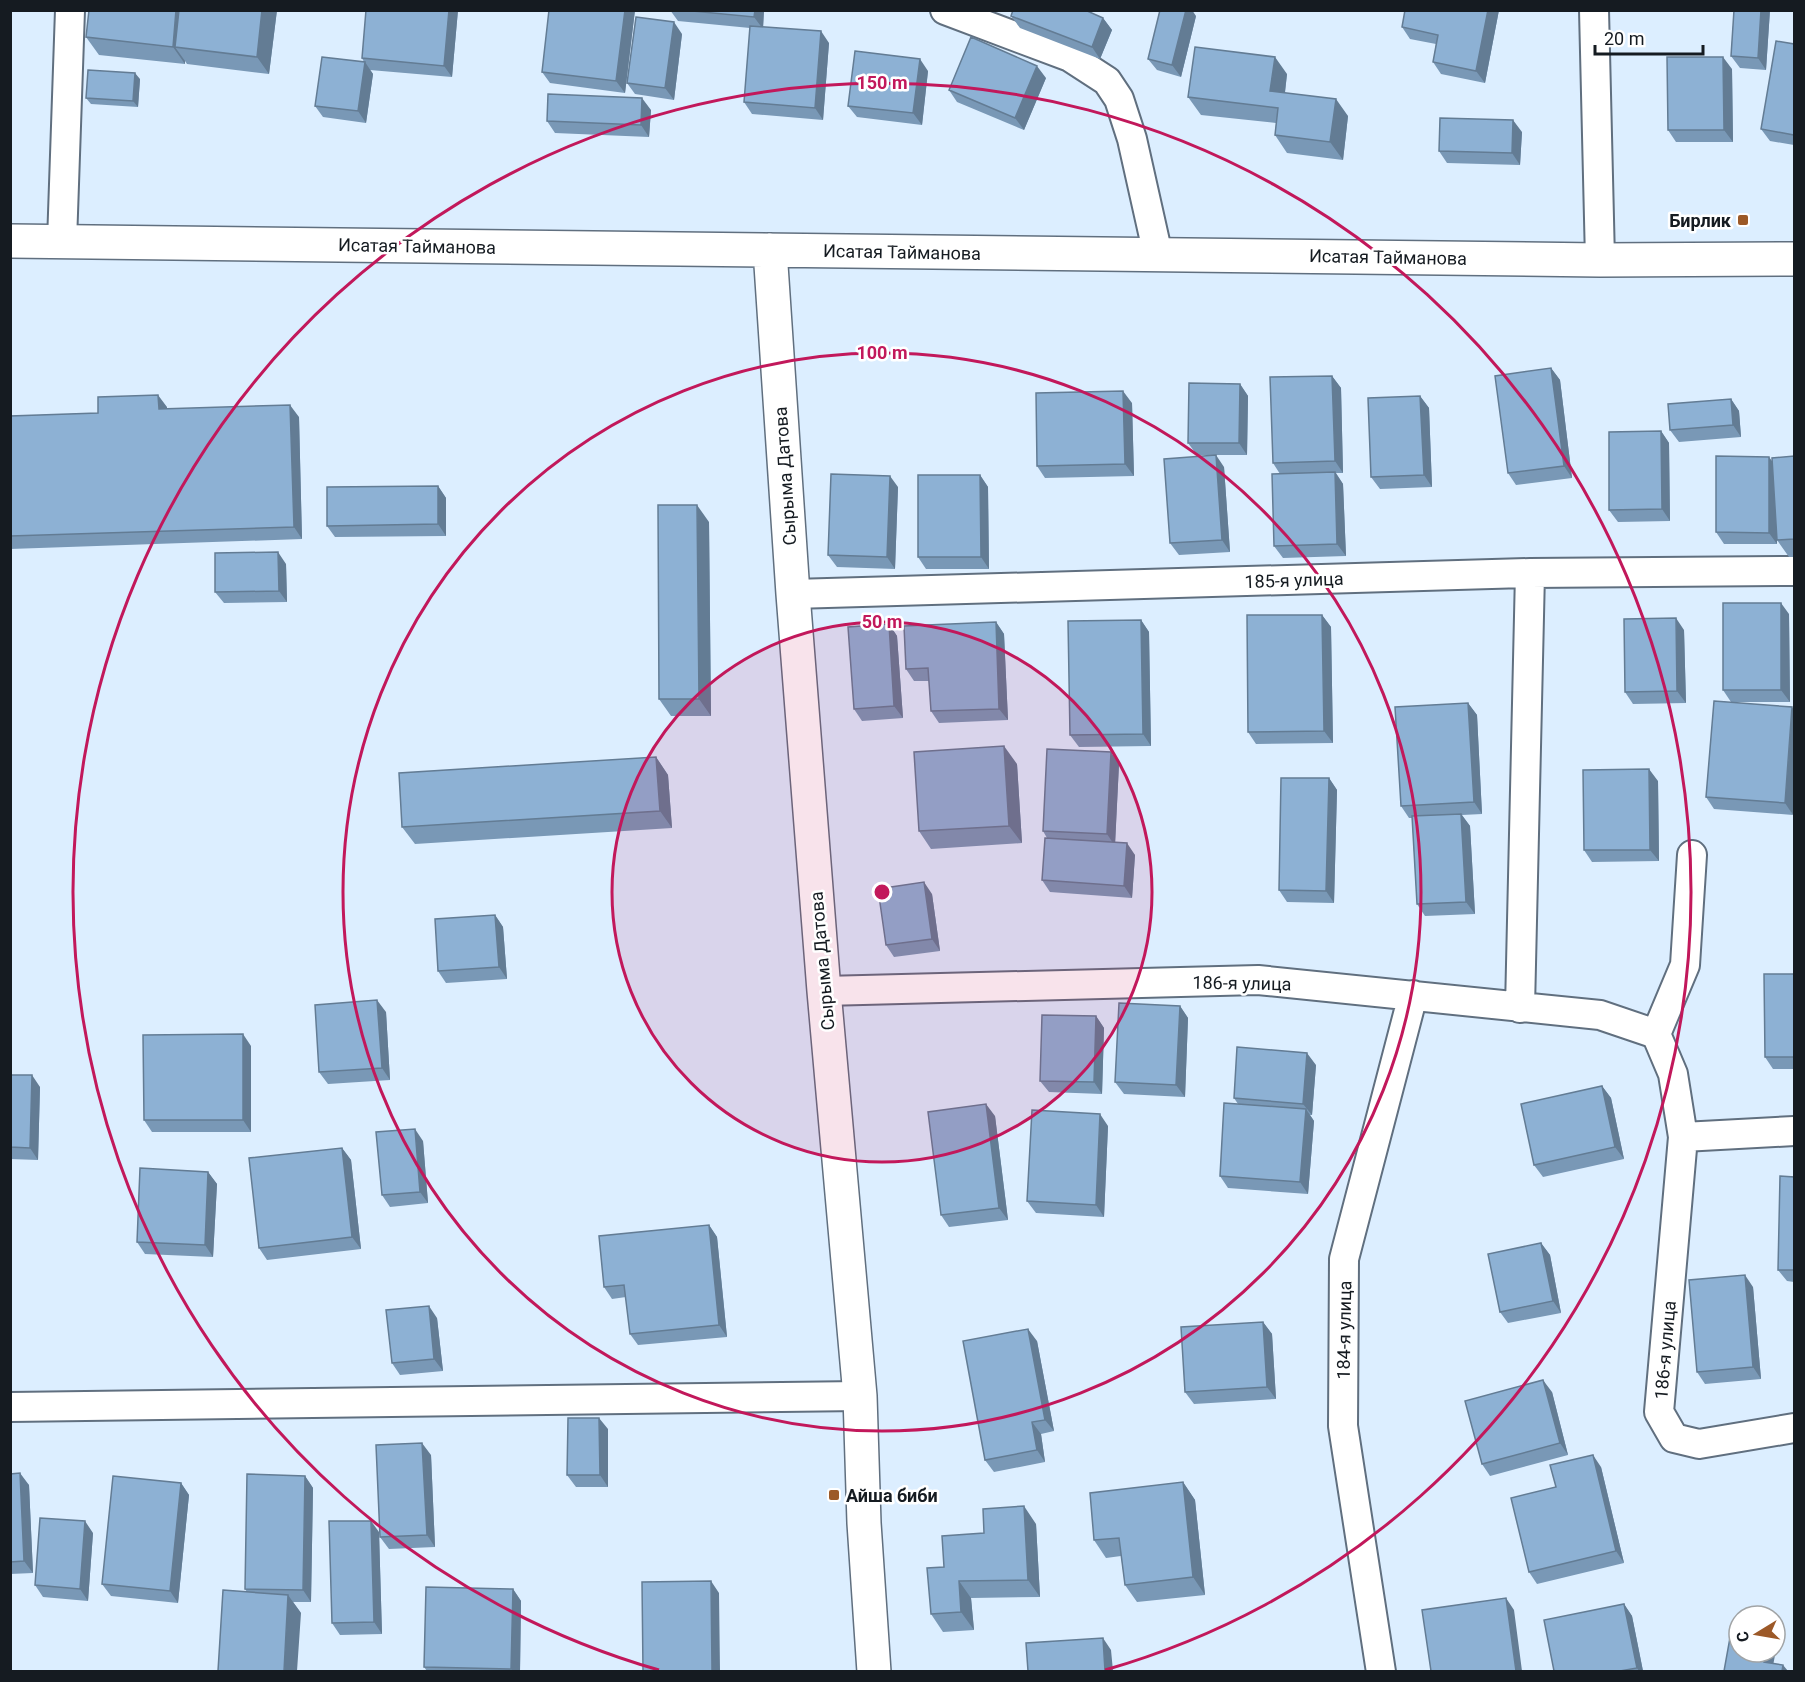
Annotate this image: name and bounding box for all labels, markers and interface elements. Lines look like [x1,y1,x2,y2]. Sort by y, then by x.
scale bar [1595,18,1703,56]
text: 20 m [1604,28,1644,49]
text: 150 m [856,72,908,93]
place label: Бирлик [1669,210,1732,231]
marker: Бирлик [1736,213,1750,227]
street label: Исатая Тайманова [338,234,496,258]
street label: Исатая Тайманова [823,240,981,264]
street label: Исатая Тайманова [1309,245,1467,269]
text: 100 m [856,342,908,363]
street label: Сырыма Датова [770,406,800,546]
street label: 185-я улица [1244,568,1344,592]
text: 50 m [862,611,902,632]
centre of rings [872,882,892,902]
street label: Сырыма Датова [805,891,839,1031]
street label: 186-я улица [1192,972,1292,994]
street label: 184-я улица [1333,1280,1355,1380]
street label: 186-я улица [1650,1300,1680,1400]
place label: Айша биби [846,1485,938,1506]
marker: Айша биби [827,1488,841,1502]
north arrow [1727,1604,1787,1664]
text: С [1732,1630,1753,1644]

